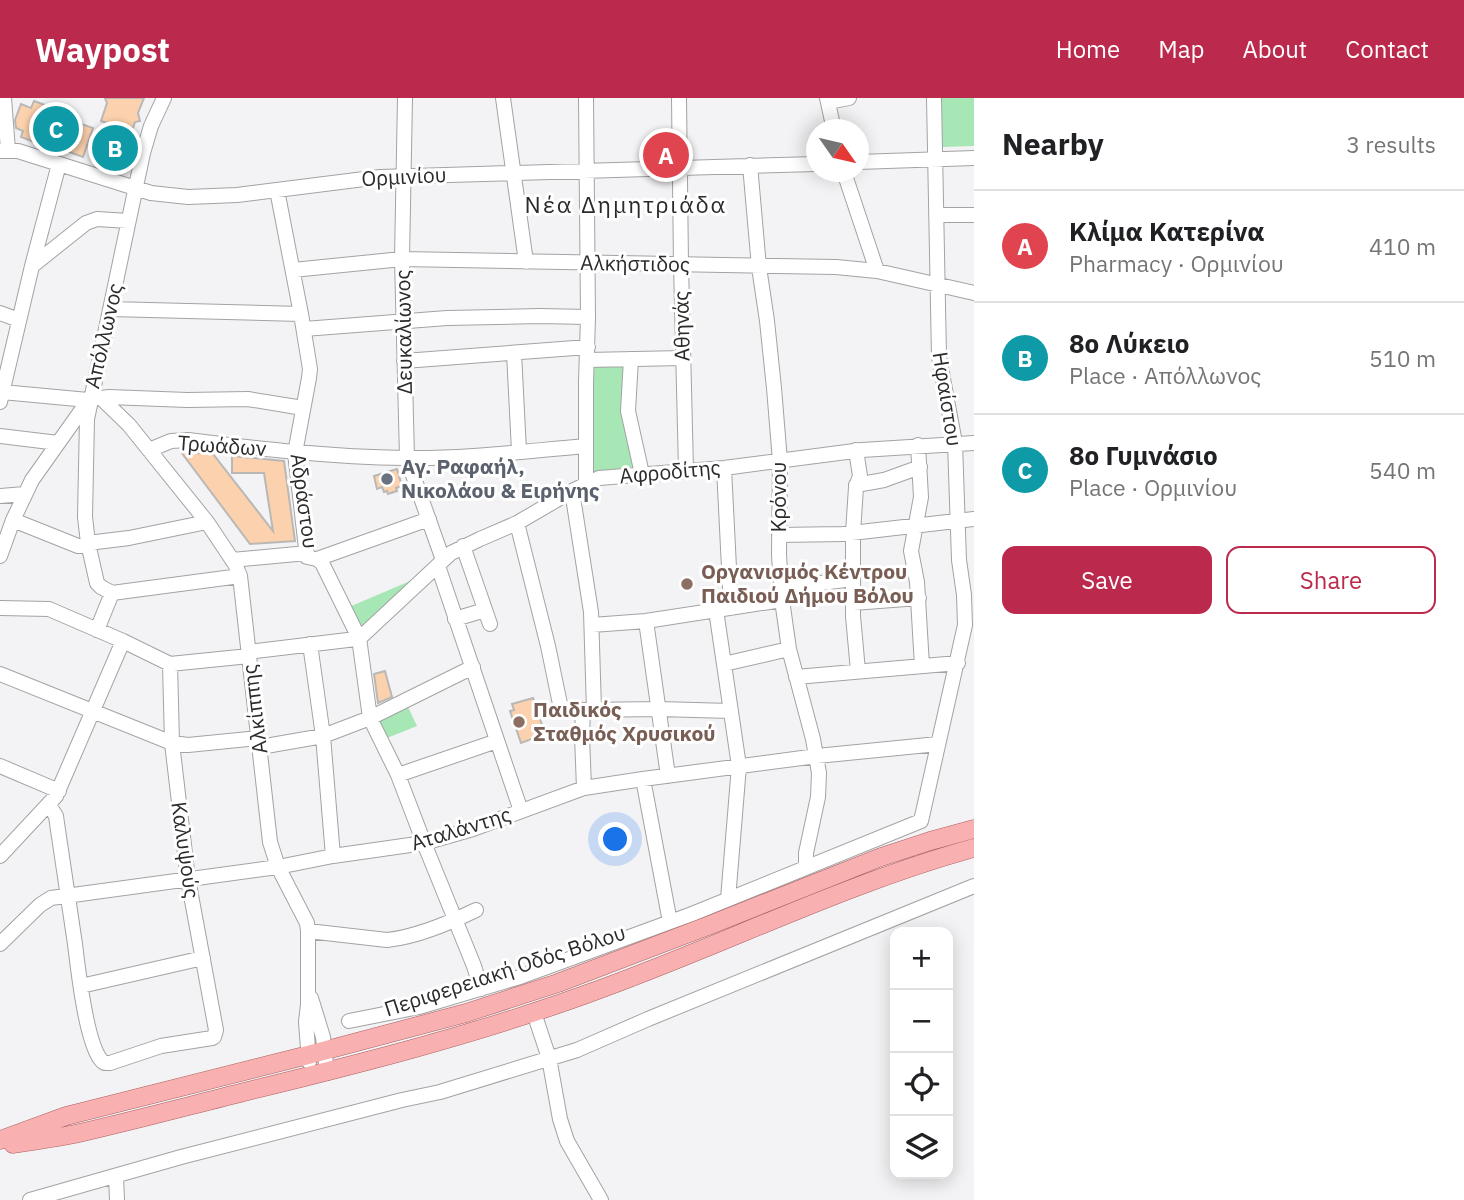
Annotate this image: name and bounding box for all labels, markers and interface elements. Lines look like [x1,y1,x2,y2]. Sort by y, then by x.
text: Waypost [35,28,170,71]
text: Home [1056,33,1120,65]
text: Map [1158,33,1204,65]
text: About [1242,33,1307,65]
text: Contact [1345,33,1429,65]
pin: C [33,103,79,155]
north arrow [806,119,869,182]
pin: B [92,122,138,174]
text: Nearby [1002,124,1104,163]
pin: A [643,129,689,181]
text: 3 results [1346,129,1436,159]
street label: Ορμινίου [361,160,447,192]
district label: Νέα Δημητριάδα [525,189,727,219]
text: Κλίμα Κατερίνα [1069,214,1265,248]
text: A [1017,231,1033,261]
text: 410 m [1369,231,1436,261]
street label: Αλκήστιδος [580,248,690,278]
text: Pharmacy · Ορμινίου [1069,248,1284,278]
street label: Δευκαλίωνος [388,269,418,395]
street label: Απόλλωνος [77,280,129,391]
street label: Αθηνάς [666,290,696,362]
text: 8ο Λύκειο [1069,326,1190,360]
text: B [1017,343,1033,373]
text: 510 m [1369,343,1436,373]
street label: Ηφαίστου [927,350,969,448]
text: Place · Απόλλωνος [1069,360,1261,390]
street label: Τρωάδων [177,428,268,462]
text: 8ο Γυμνάσιο [1069,438,1218,472]
street label: Αδράστου [284,451,326,550]
place label: Αγ. Ραφαήλ, Νικολάου & Ειρήνης [401,452,600,504]
street label: Αφροδίτης [618,453,722,489]
text: C [1018,455,1032,485]
text: 540 m [1369,455,1436,485]
street label: Κρόνου [764,462,792,532]
marker: Αγ. Ραφαήλ, Νικολάου & Ειρήνης [379,471,395,487]
text: Place · Ορμινίου [1069,472,1237,502]
button: Save [1002,546,1212,614]
button: Share [1226,546,1436,614]
place label: Οργανισμός Κέντρου Παιδιού Δήμου Βόλου [701,557,914,609]
marker: Οργανισμός Κέντρου Παιδιού Δήμου Βόλου [679,576,695,592]
street label: Αλκίππης [235,663,273,756]
place label: Παιδικός Σταθμός Χρυσικού [533,695,716,747]
marker: Παιδικός Σταθμός Χρυσικού [511,714,527,730]
street label: Καλυψούς [165,800,207,900]
street label: Αταλάντης [407,800,514,857]
your location [598,822,632,856]
street label: Περιφερειακή Οδός Βόλου [380,918,629,1022]
map controls [890,927,953,1179]
button: + [890,927,953,990]
button: − [890,990,953,1053]
button: locate [890,1053,953,1116]
button: layers [890,1116,953,1179]

